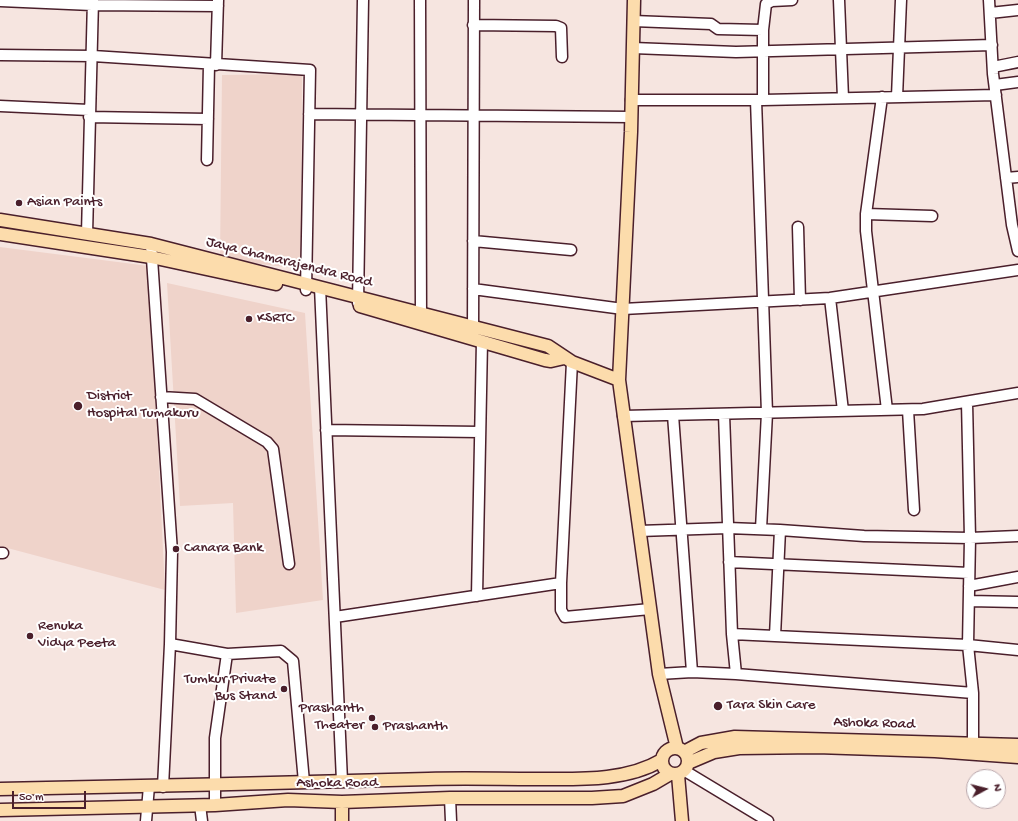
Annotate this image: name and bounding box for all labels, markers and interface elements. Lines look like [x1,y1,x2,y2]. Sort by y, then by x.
place label: Asian Paints [27,194,102,212]
marker: Asian Paints [14,198,24,208]
street label: Jaya Chamarajendra Road [204,234,374,292]
place label: KSRTC [257,310,294,328]
marker: KSRTC [244,314,254,324]
place label: District Hospital Tumakuru [87,388,199,423]
marker: District Hospital Tumakuru [72,400,84,412]
place label: Canara Bank [184,540,263,558]
marker: Canara Bank [171,544,181,554]
place label: Renuka Vidya Peeta [38,618,116,653]
marker: Renuka Vidya Peeta [25,631,35,641]
place label: Tumkur Private Bus Stand [184,671,276,706]
marker: Tumkur Private Bus Stand [279,684,289,694]
place label: Tara Skin Care [727,697,815,715]
place label: Prashanth Theater [299,700,364,735]
marker: Tara Skin Care [712,700,724,712]
marker: Prashanth Theater [367,713,377,723]
street label: Ashoka Road [833,714,915,734]
place label: Prashanth [383,718,448,736]
marker: Prashanth [370,722,380,732]
north arrow [966,769,1006,809]
street label: Ashoka Road [296,775,378,793]
scale bar [14,783,88,809]
text: N [991,783,1003,792]
text: 50 m [19,791,44,805]

